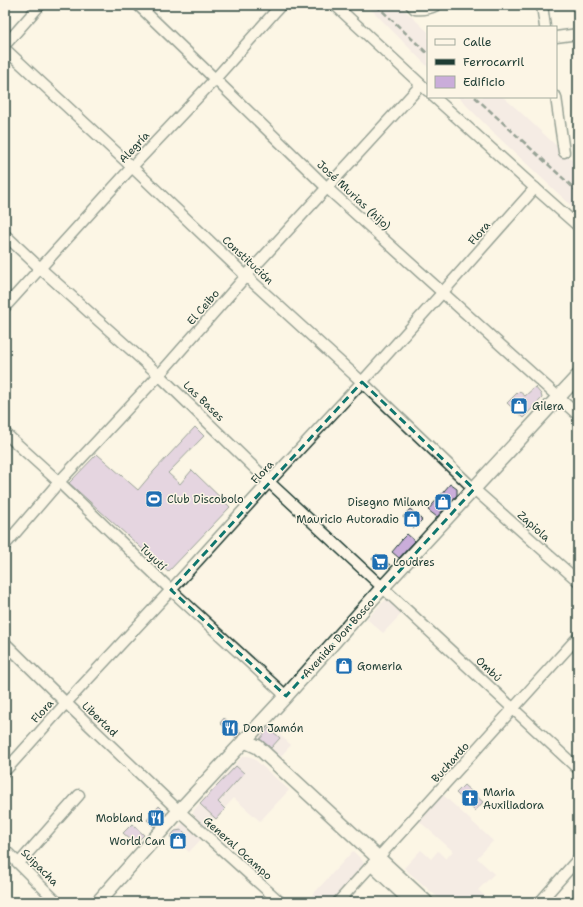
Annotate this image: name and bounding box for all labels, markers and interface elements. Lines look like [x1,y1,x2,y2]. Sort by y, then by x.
legend [427,26,557,98]
text: Calle [463,34,492,50]
text: Ferrocarril [463,54,524,70]
text: Edificio [463,74,505,90]
street label: Alegría [116,128,153,167]
street label: José Murias (hijo) [314,157,394,233]
street label: Flora [465,218,494,248]
street label: Constitución [219,233,277,288]
street label: El Ceibo [184,286,223,328]
street label: Las Bases [180,378,228,425]
shop icon: Gilera [509,396,529,416]
place label: Gilera [532,399,564,414]
street label: Flora [248,457,277,487]
sports icon: Club Discobolo [144,489,164,509]
place label: Club Discobolo [167,492,244,507]
shop icon: Disegno Milano [433,492,453,512]
place label: Disegno Milano [348,495,430,510]
street label: Zapiola [514,508,553,545]
shop icon: Mauricio Autoradio [402,509,422,529]
place label: Mauricio Autoradio [296,512,399,527]
street label: Tuyutí [136,541,169,574]
supermarket icon: Loudres [370,552,390,572]
place label: Loudres [393,555,435,570]
street label: Avenida Don Bosco [299,595,378,681]
street label: Ombú [472,654,505,685]
shop icon: Gomeria [334,656,354,676]
place label: Gomeria [357,659,402,674]
street label: Flora [28,696,57,726]
street label: Libertad [79,699,121,740]
restaurant icon: Don Jamón [220,718,240,738]
place label: Don Jamón [243,721,304,736]
street label: Buchardo [428,739,473,786]
place label: Maria Auxiliadora [483,785,544,813]
church icon: Maria Auxiliadora [460,788,480,808]
restaurant icon: Mobland [146,808,166,828]
place label: Mobland [96,811,143,826]
street label: General Ocampo [200,813,276,884]
shop icon: World Can [168,831,188,851]
place label: World Can [109,834,165,849]
street label: Suipacha [18,845,62,889]

